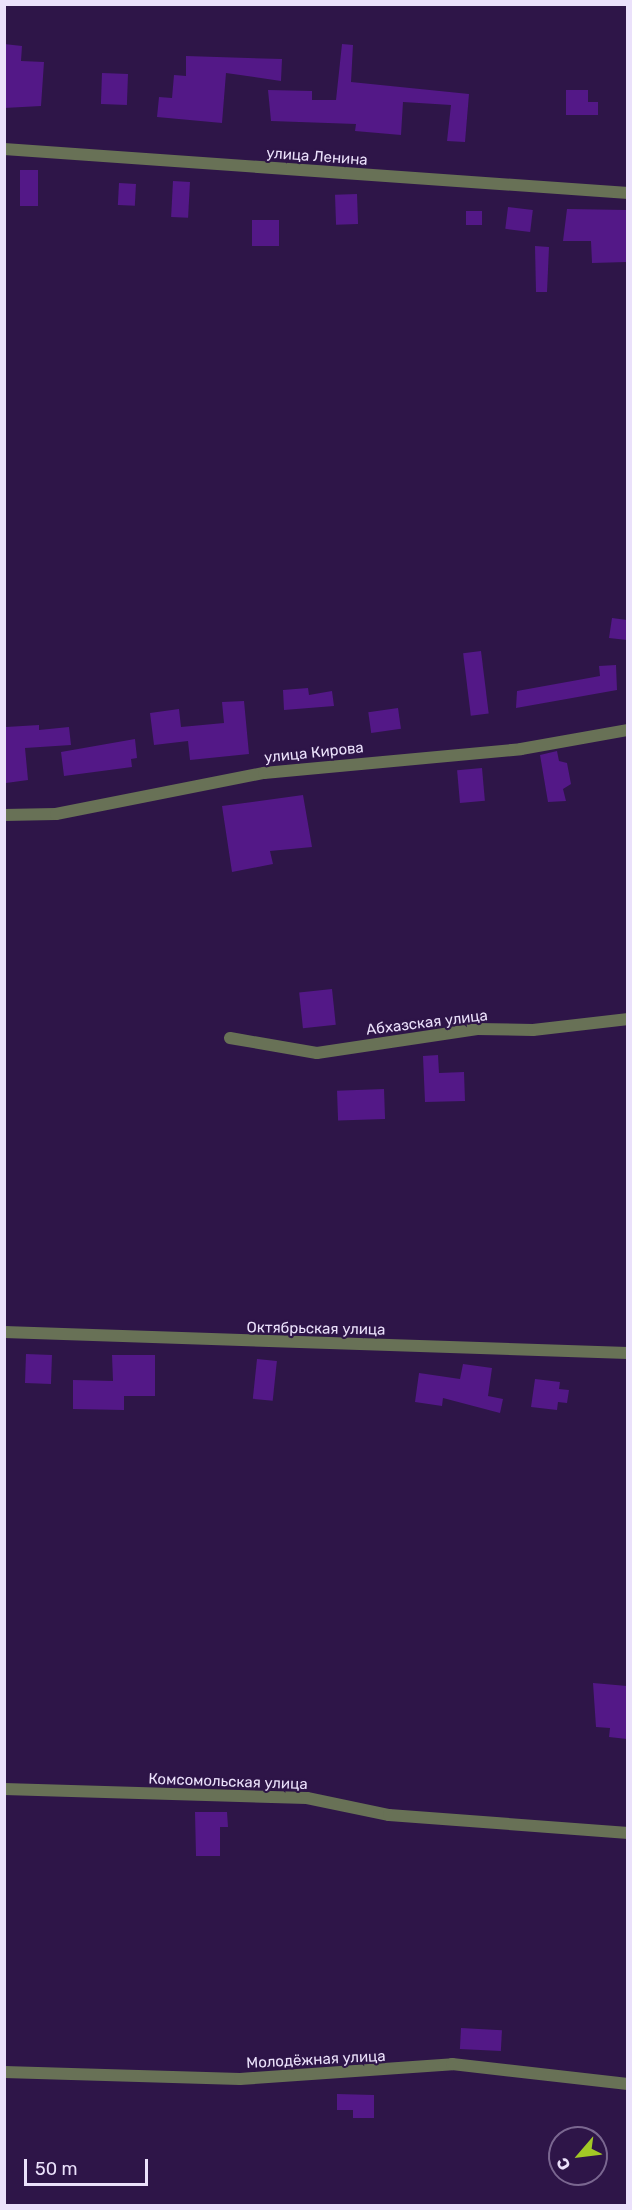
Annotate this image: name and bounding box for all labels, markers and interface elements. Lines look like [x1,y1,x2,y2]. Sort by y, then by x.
street label: улица Ленина [266,144,368,170]
street label: улица Кирова [263,739,365,767]
street label: Абхазская улица [365,1007,489,1039]
street label: Октябрьская улица [246,1319,386,1339]
street label: Комсомольская улица [148,1770,308,1794]
street label: Молодёжная улица [246,2047,386,2073]
north arrow [548,2126,608,2186]
scale bar [27,2147,152,2185]
text: С [552,2154,574,2173]
text: 50 m [35,2158,78,2180]

